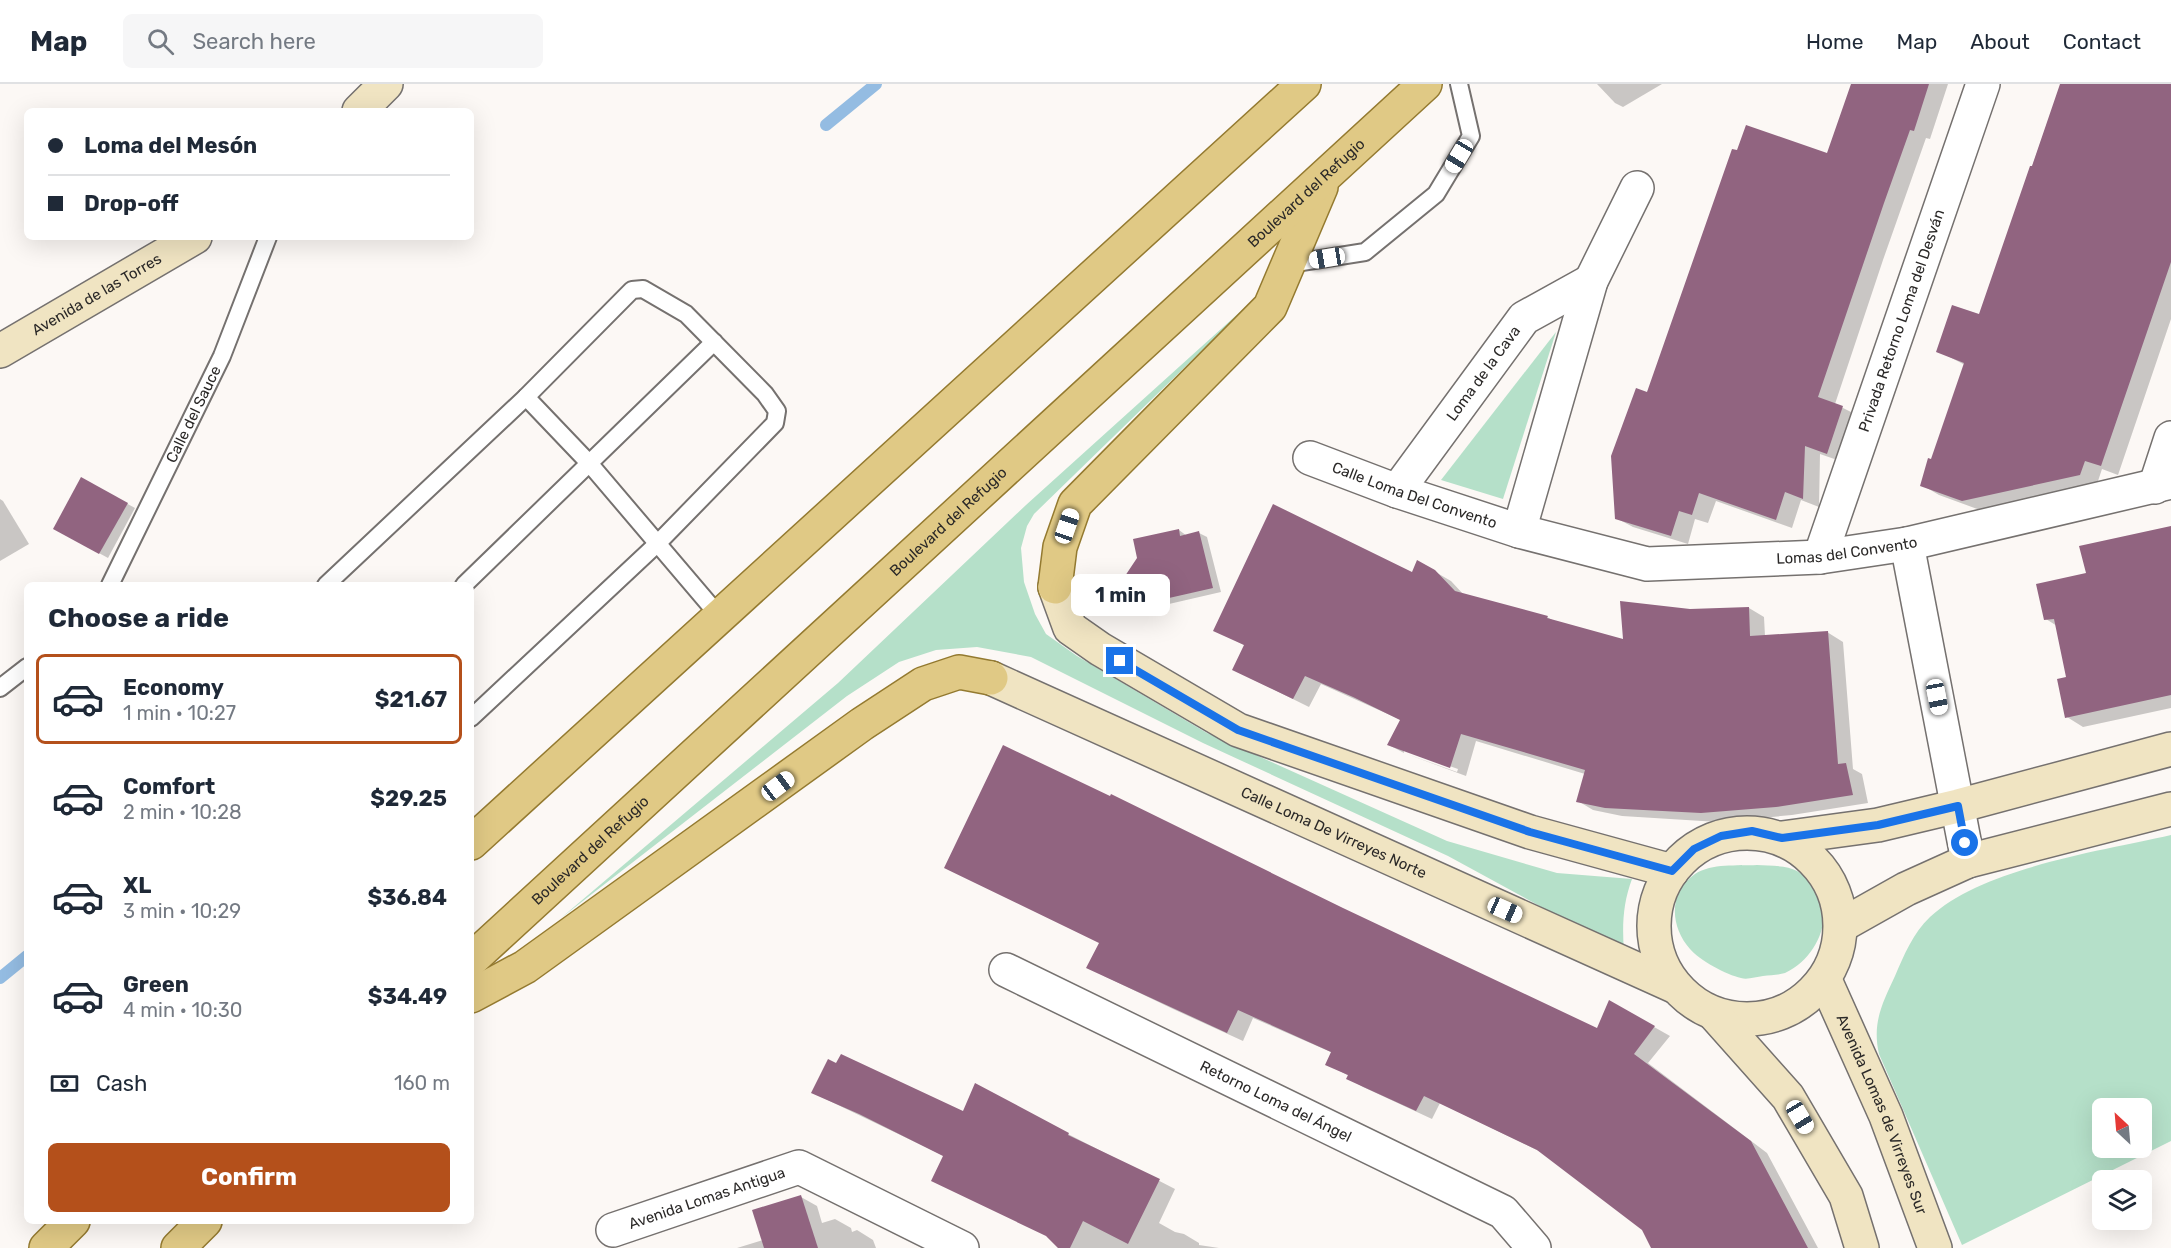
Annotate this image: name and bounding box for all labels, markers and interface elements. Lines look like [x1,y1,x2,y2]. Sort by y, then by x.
search box [123,14,543,68]
text: Map [30,25,87,58]
icon: search [144,25,177,58]
text: Search here [192,28,316,55]
text: Home [1806,29,1863,54]
text: Map [1896,29,1937,54]
text: About [1970,29,2030,54]
text: Contact [2063,29,2141,54]
text: Loma del Mesón [84,132,257,159]
street label: Boulevard del Refugio [1244,135,1369,251]
car [1442,136,1476,176]
text: Drop-off [84,190,179,217]
street label: Privada Retorno Loma del Desván [1855,207,1948,434]
car [1308,246,1346,270]
street label: Avenida de las Torres [29,249,165,339]
street label: Loma de la Cava [1443,322,1524,424]
street label: Calle del Sauce [162,363,225,466]
street label: Calle Loma Del Convento [1330,458,1499,532]
street label: Boulevard del Refugio [886,463,1011,580]
car [1053,506,1081,546]
street label: Lomas del Convento [1776,533,1919,568]
callout: 1 min [1070,574,1170,616]
text: 1 min [1095,583,1146,607]
text: Choose a ride [48,602,229,634]
route end [1106,647,1133,674]
icon: car [51,672,105,726]
text: Economy [123,674,224,701]
car [1925,678,1949,716]
text: $21.67 [375,686,447,713]
text: 1 min · 10:27 [123,701,236,725]
car [758,768,798,804]
icon: car [51,771,105,825]
text: Comfort [123,773,215,800]
street label: Calle Loma De Virreyes Norte [1238,783,1429,882]
text: $29.25 [370,785,447,812]
street label: Boulevard del Refugio [528,792,653,909]
text: 2 min · 10:28 [123,800,242,824]
route start [1951,829,1978,856]
icon: car [51,870,105,924]
text: XL [123,872,151,899]
text: $36.84 [367,884,447,911]
car [1485,894,1525,926]
text: 3 min · 10:29 [123,899,241,923]
icon: car [51,969,105,1023]
text: Green [123,971,189,998]
text: $34.49 [368,983,447,1010]
text: 4 min · 10:30 [123,998,243,1022]
street label: Avenida Lomas de Virreyes Sur [1833,1012,1931,1217]
street label: Retorno Loma del Ángel [1197,1057,1354,1146]
icon: cash [48,1067,81,1100]
text: Cash [96,1070,147,1097]
text: 160 m [394,1071,450,1095]
car [1783,1097,1817,1137]
north arrow [2092,1098,2152,1158]
map controls [2092,1098,2152,1230]
button: Confirm [48,1143,450,1212]
street label: Avenida Lomas Antigua [626,1163,787,1233]
button: layers [2092,1170,2152,1230]

